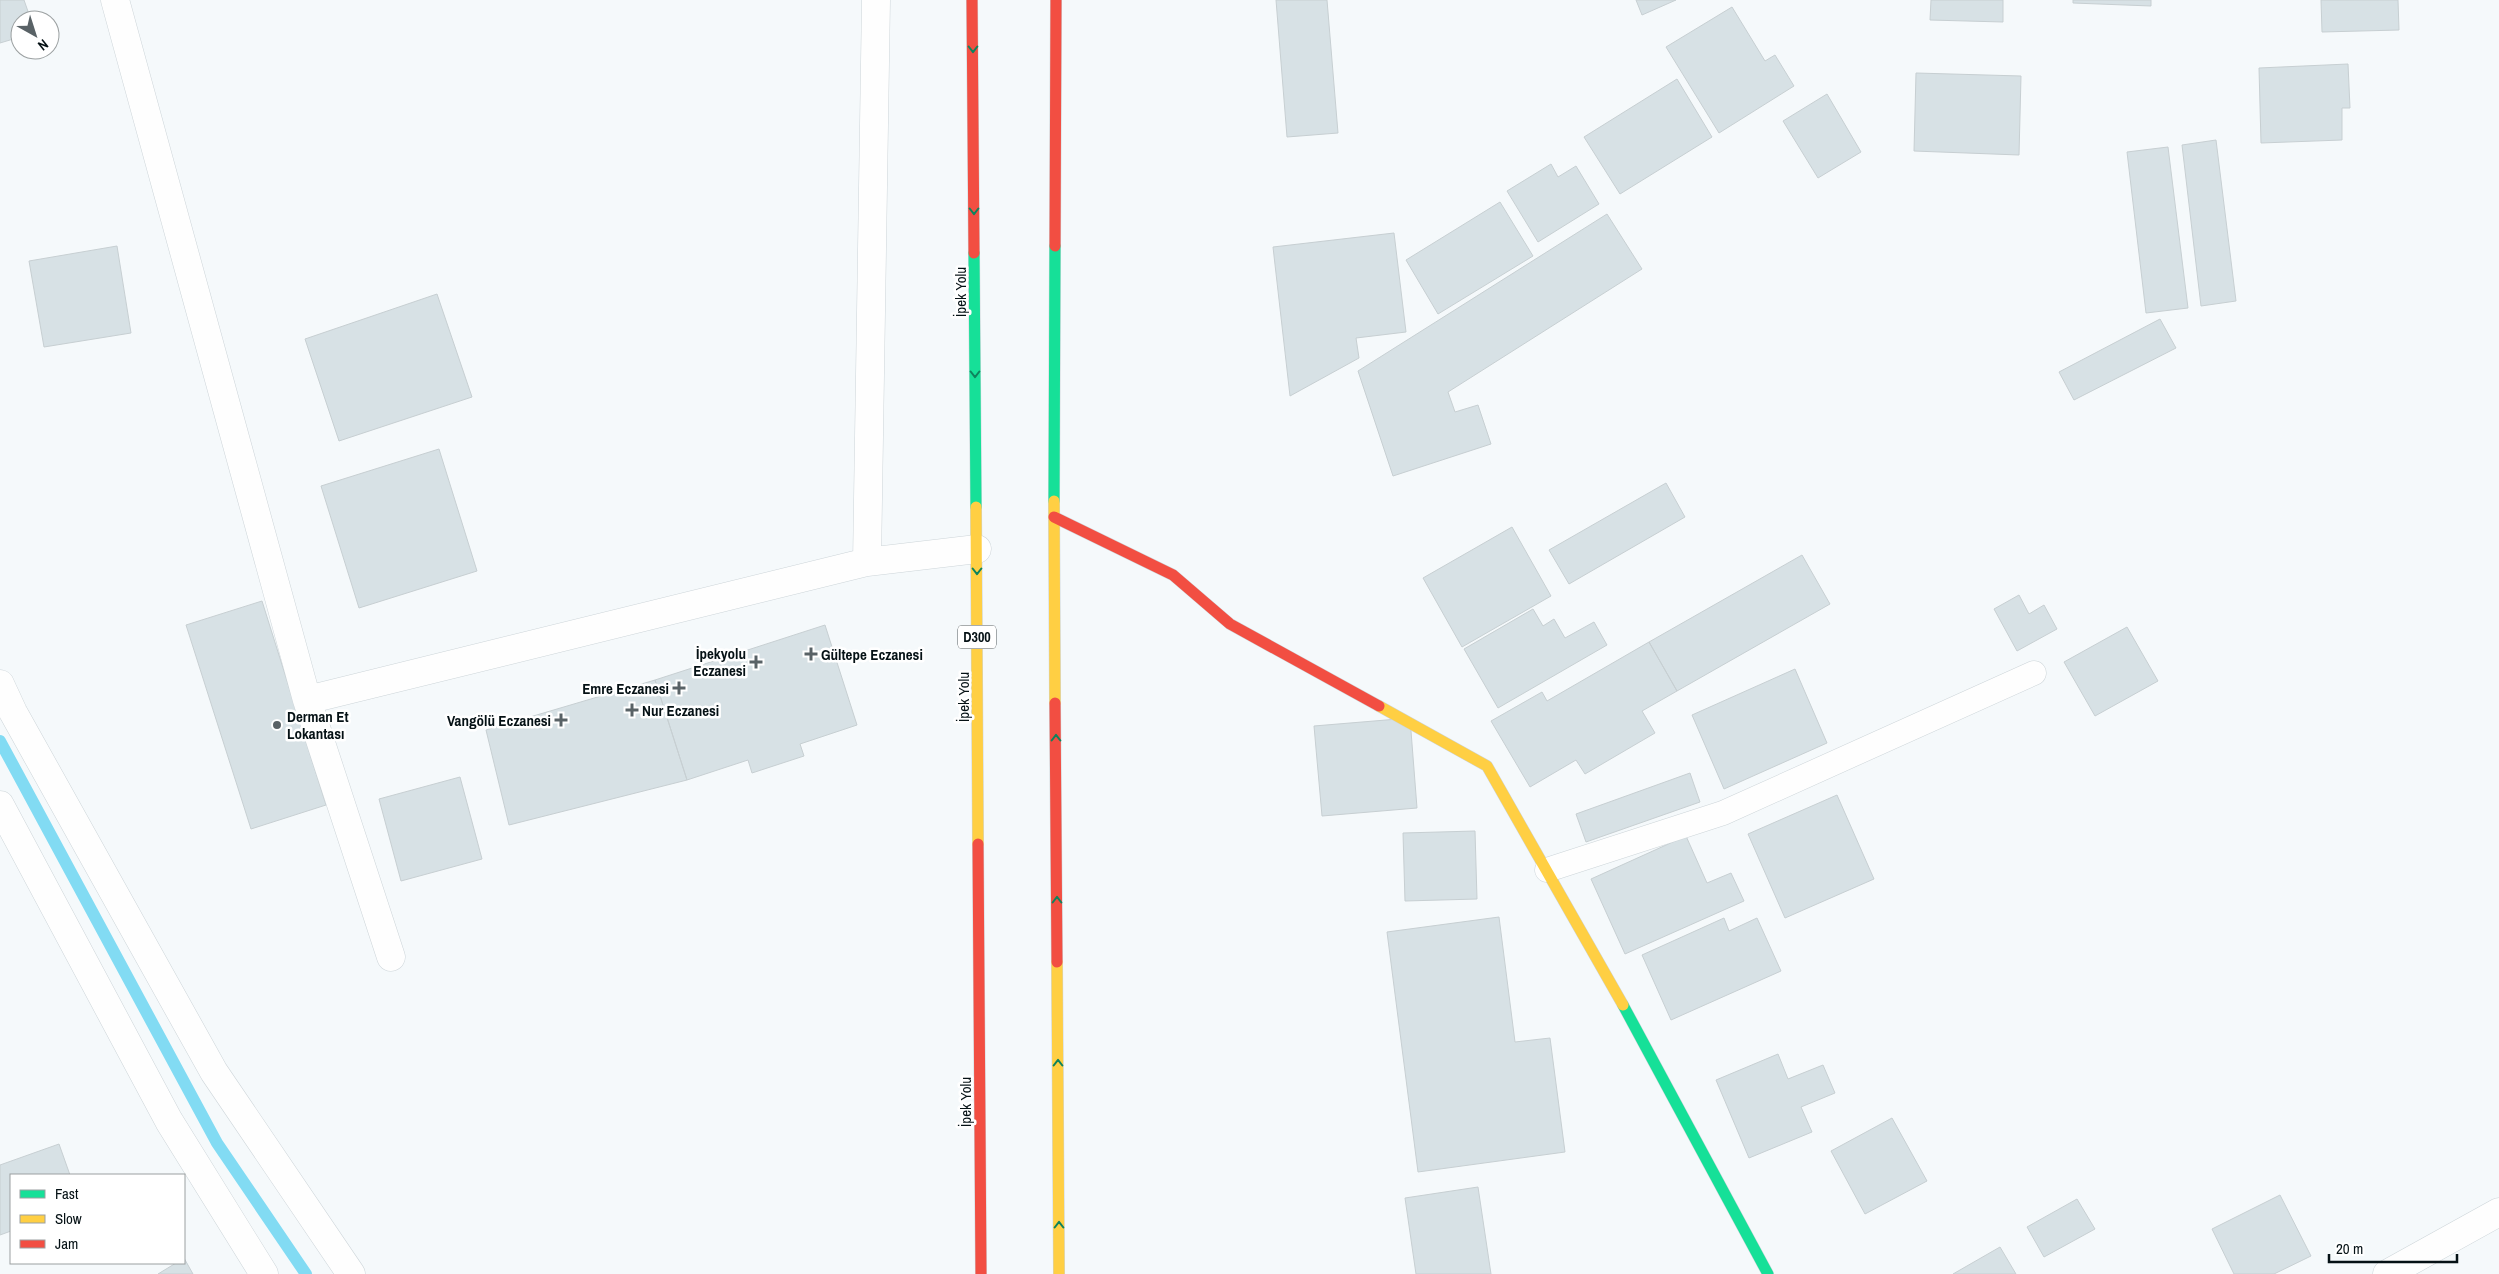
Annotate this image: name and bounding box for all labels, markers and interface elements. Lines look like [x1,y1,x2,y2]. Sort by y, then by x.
north arrow [10,10,60,60]
text: N [34,35,52,55]
one-way arrow [968,45,978,53]
one-way arrow [969,208,979,215]
street label: İpek Yolu [950,267,971,317]
one-way arrow [970,370,980,378]
one-way arrow [972,568,982,575]
road number: D300 [958,626,996,649]
place label: İpekyolu Eczanesi [693,643,746,681]
place label: Gültepe Eczanesi [821,644,923,665]
marker: Gültepe Eczanesi [805,648,817,660]
marker: İpekyolu Eczanesi [750,656,762,668]
street label: İpek Yolu [953,672,974,722]
place label: Emre Eczanesi [582,678,669,699]
marker: Emre Eczanesi [673,682,685,694]
place label: Nur Eczanesi [642,700,719,721]
marker: Nur Eczanesi [626,704,638,716]
place label: Derman Et Lokantası [287,706,349,744]
place label: Vangölü Eczanesi [447,710,551,731]
marker: Vangölü Eczanesi [555,714,567,726]
marker: Derman Et Lokantası [271,719,283,731]
one-way arrow [1051,734,1061,742]
one-way arrow [1052,896,1062,904]
one-way arrow [1053,1059,1063,1066]
street label: İpek Yolu [955,1077,976,1127]
legend [10,1174,185,1264]
text: Fast [55,1183,79,1204]
text: Slow [55,1208,82,1229]
one-way arrow [1054,1221,1064,1229]
scale bar [2329,1232,2456,1264]
text: Jam [55,1233,78,1254]
text: 20 m [2336,1238,2363,1259]

